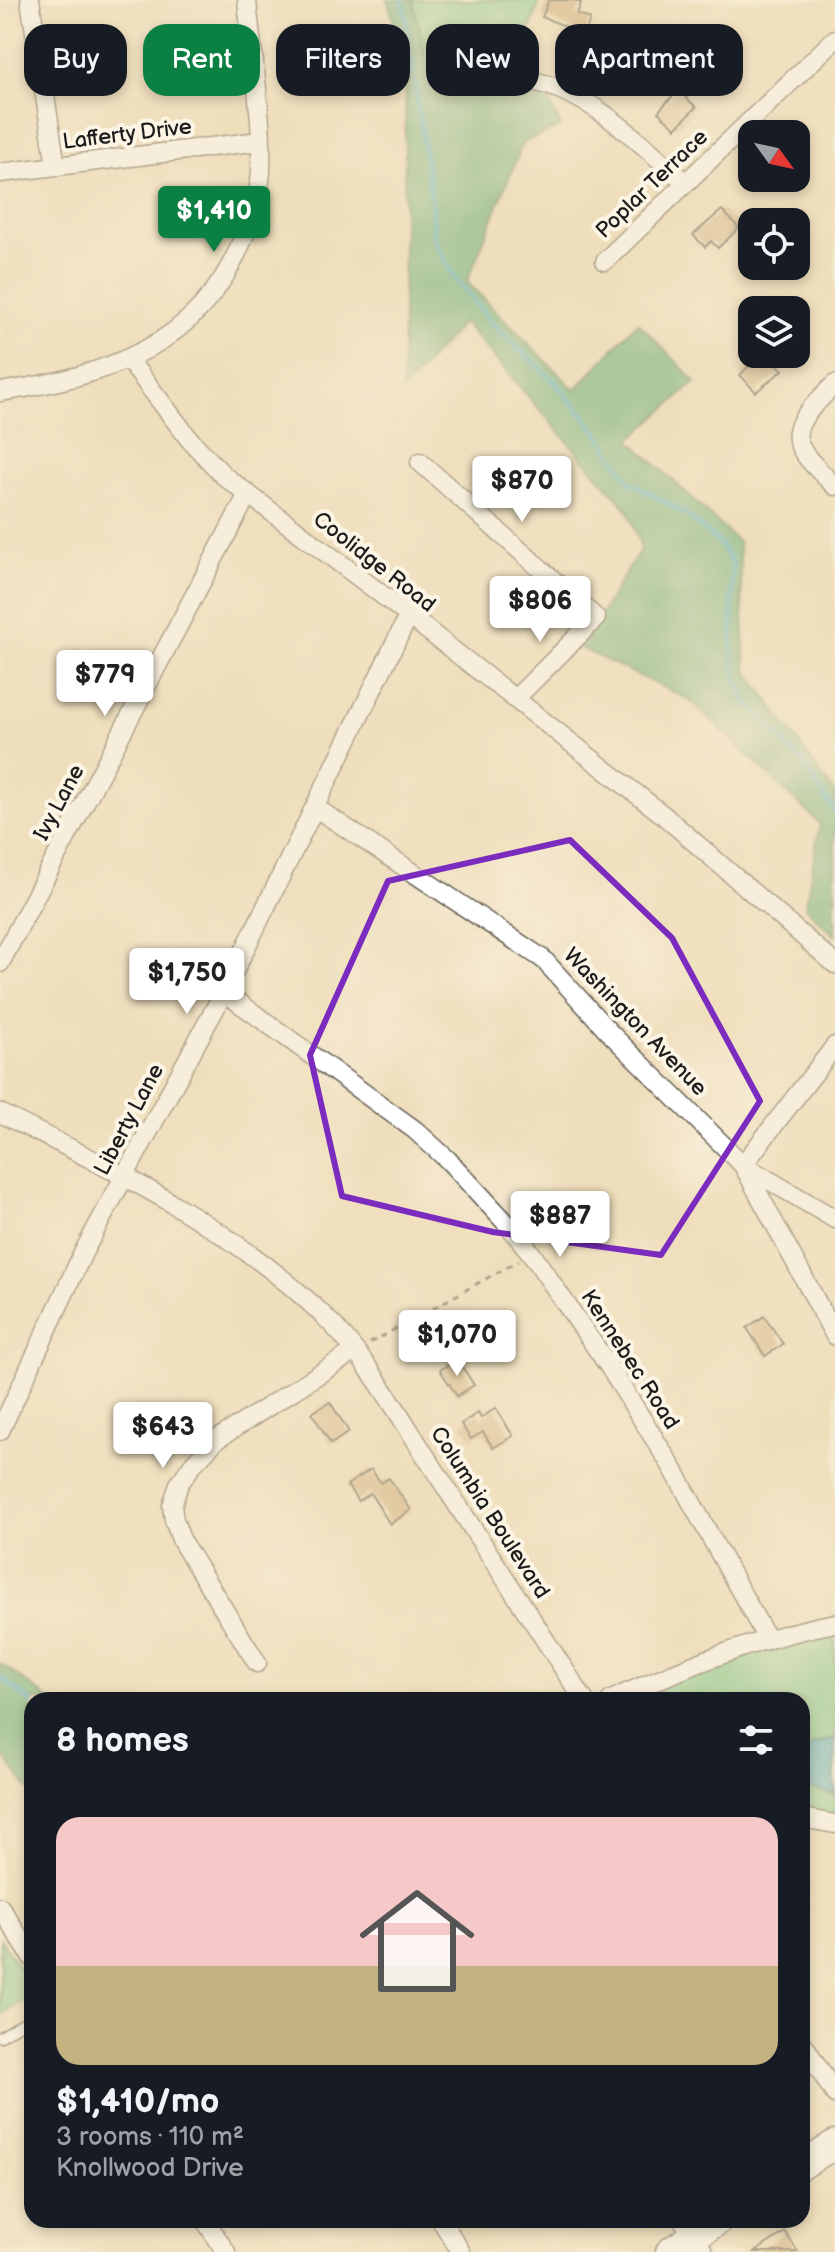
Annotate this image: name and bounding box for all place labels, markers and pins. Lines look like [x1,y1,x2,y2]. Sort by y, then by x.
pin: $1,410 [149,186,279,254]
pin: $870 [475,456,569,524]
pin: $806 [493,576,587,644]
pin: $779 [58,650,152,718]
pin: $1,750 [122,948,252,1016]
pin: $887 [513,1191,607,1259]
pin: $1,070 [392,1310,522,1378]
pin: $643 [116,1402,210,1470]

